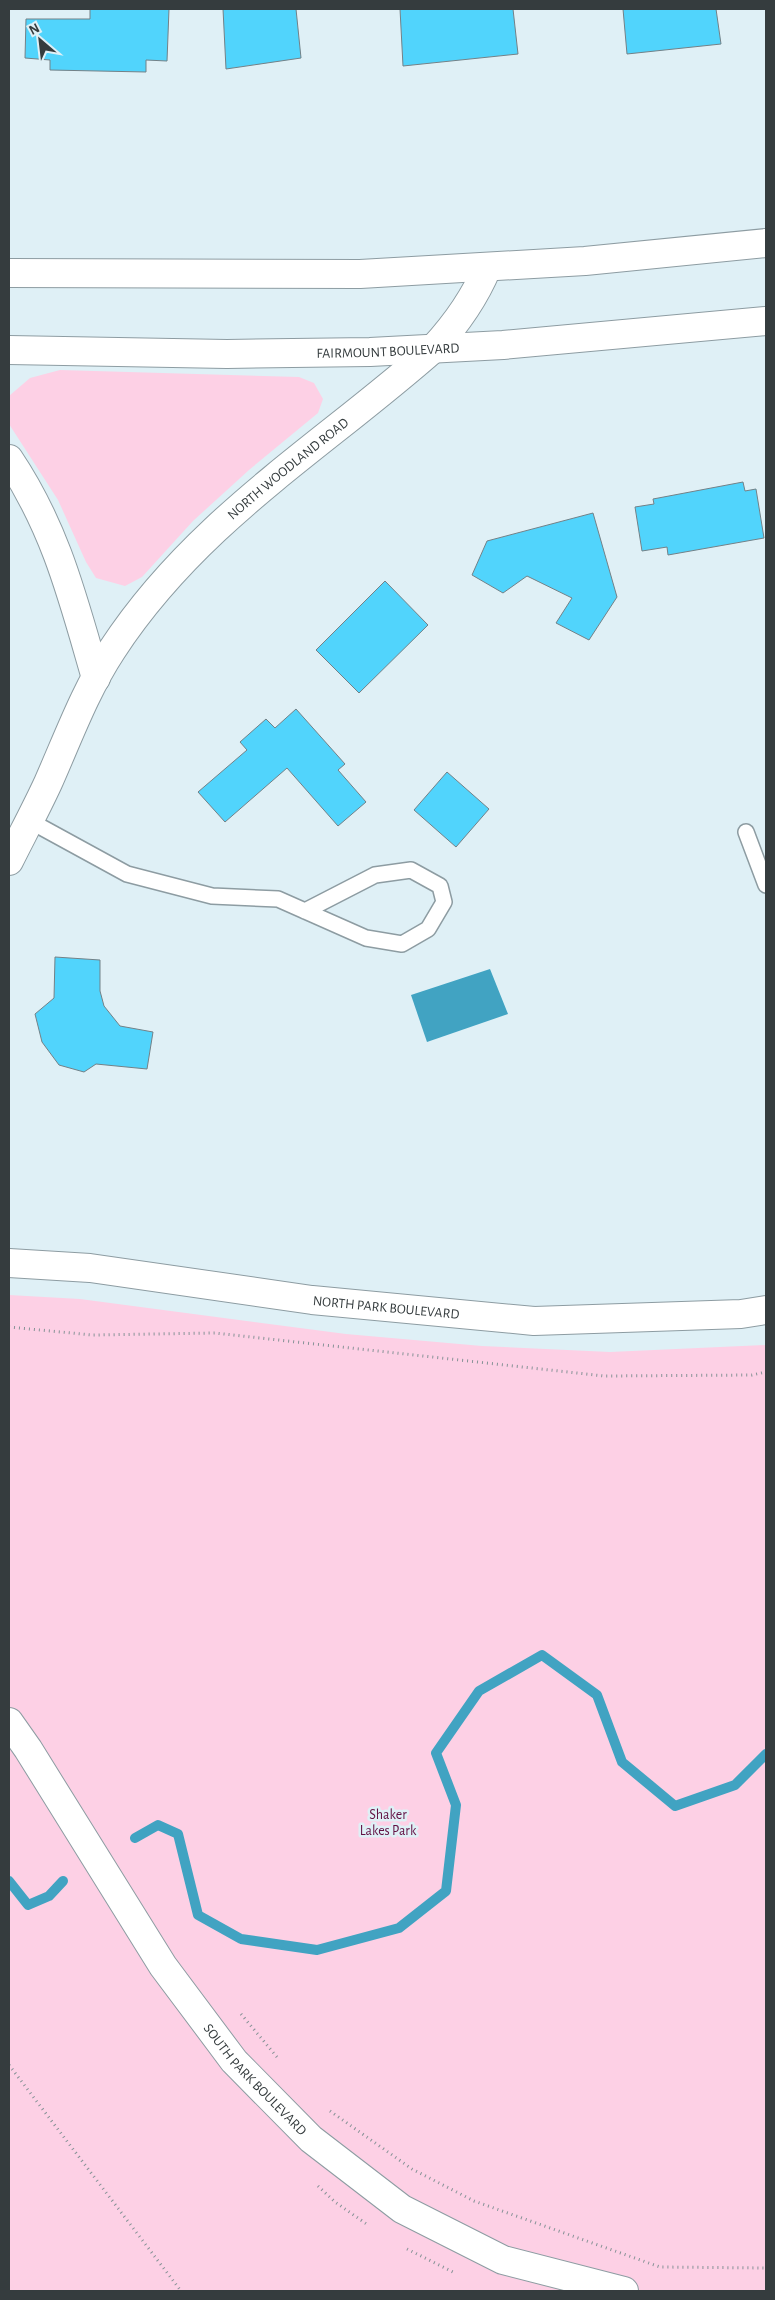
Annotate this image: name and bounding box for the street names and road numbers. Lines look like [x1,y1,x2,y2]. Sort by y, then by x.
street label: FAIRMOUNT BOULEVARD [316,341,460,361]
street label: NORTH WOODLAND ROAD [225,416,351,523]
street label: NORTH PARK BOULEVARD [312,1294,460,1322]
street label: SOUTH PARK BOULEVARD [201,2021,309,2138]

